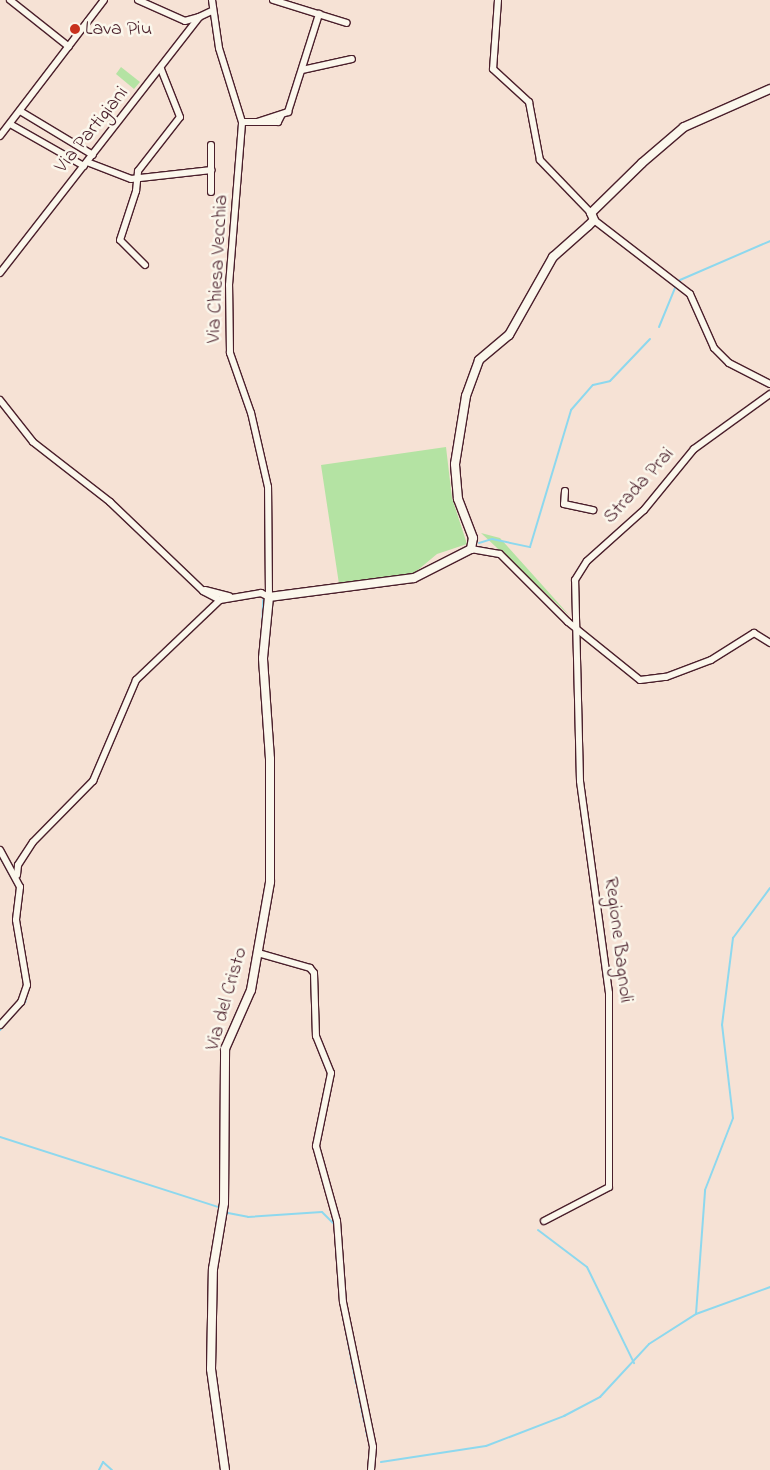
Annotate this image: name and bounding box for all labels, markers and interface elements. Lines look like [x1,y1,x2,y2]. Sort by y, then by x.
place label: Lava Piu [85,17,152,41]
marker: Lava Piu [69,23,81,35]
street label: Via Partigiani [50,82,134,178]
street label: Via Chiesa Vecchia [202,194,234,344]
street label: Strada Prai [598,443,680,529]
street label: Regione Bagnoli [598,876,638,1004]
street label: Via del Cristo [201,945,253,1053]

